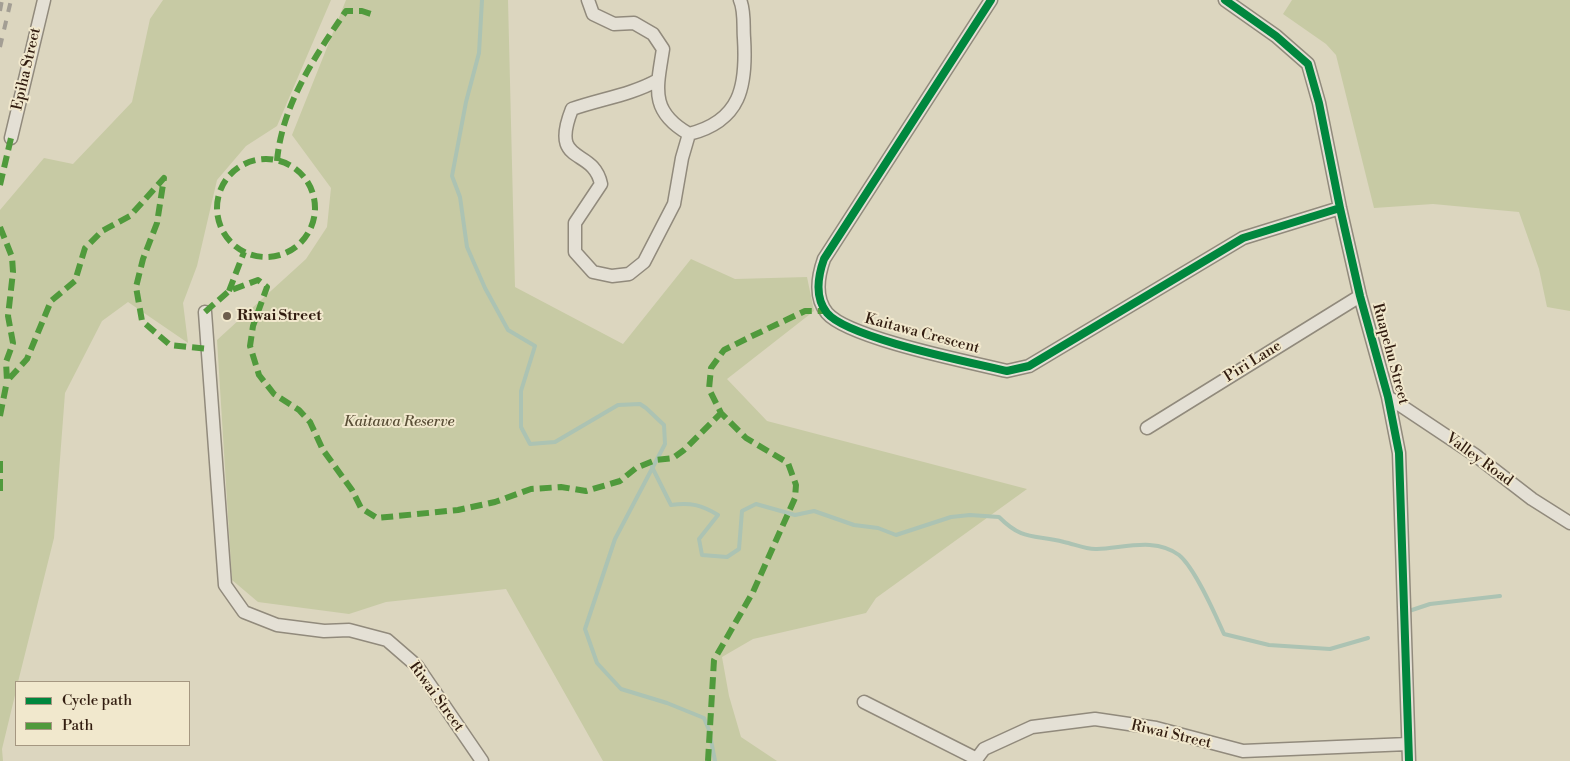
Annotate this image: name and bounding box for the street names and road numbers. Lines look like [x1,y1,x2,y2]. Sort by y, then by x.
street label: Epiha Street [9,26,45,112]
street label: Ruapehu Street [1368,301,1412,407]
street label: Kaitawa Crescent [863,310,981,358]
street label: Piri Lane [1221,337,1285,387]
street label: Valley Road [1442,430,1516,490]
street label: Riwai Street [405,659,467,735]
street label: Riwai Street [1129,717,1213,753]

